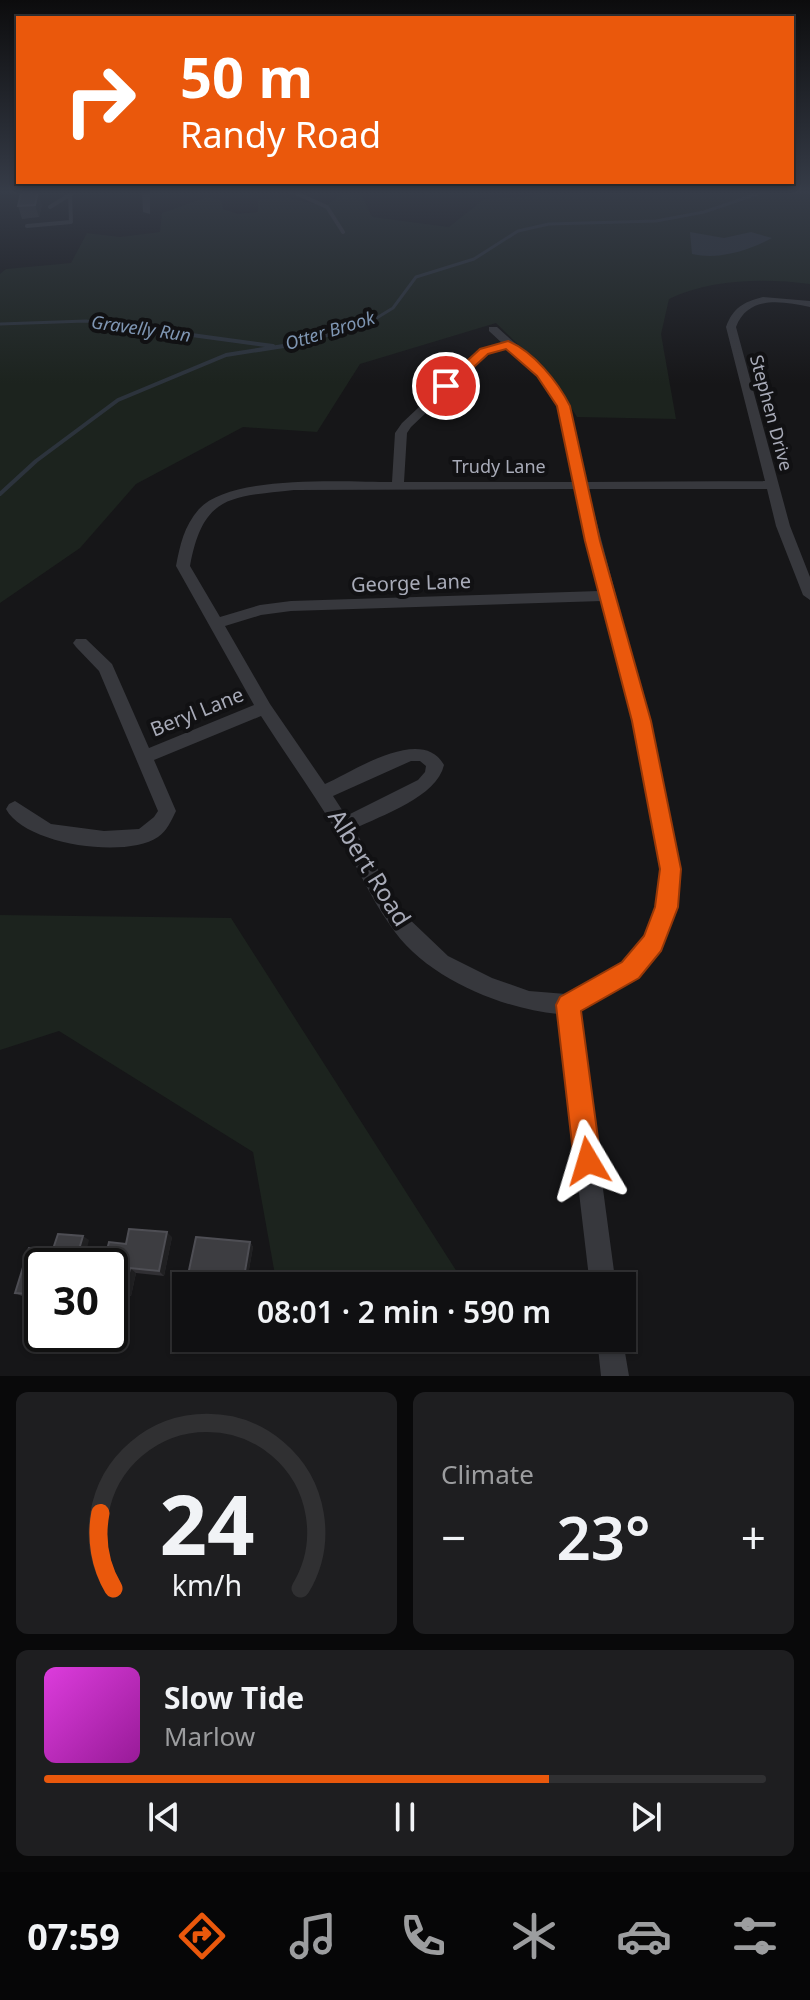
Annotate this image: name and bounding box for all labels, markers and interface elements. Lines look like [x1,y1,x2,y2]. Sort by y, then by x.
text: 50 m [180,38,313,114]
icon: right [48,48,152,152]
text: Randy Road [180,110,381,159]
water label: Otter Brook [282,305,379,355]
water label: Gravelly Run [90,309,192,347]
pin [412,352,480,420]
street label: Stephen Drive [745,352,799,473]
icon: arrive [424,364,468,408]
street label: Trudy Lane [452,454,546,478]
street label: George Lane [350,567,471,598]
street label: Beryl Lane [146,681,248,742]
street label: Albert Road [321,802,419,932]
position arrow [546,1119,630,1203]
speed limit sign: 30 [24,1248,128,1352]
text: 08:01 · 2 min · 590 m [257,1291,551,1332]
text: Climate [441,1456,534,1492]
text: 24 [159,1466,254,1579]
text: 23° [556,1496,651,1578]
text: − [441,1507,466,1567]
text: + [741,1507,766,1567]
text: km/h [171,1565,242,1604]
text: Slow Tide [164,1677,304,1718]
text: Marlow [164,1718,255,1754]
icon: previous [142,1795,186,1839]
icon: pause [383,1795,427,1839]
icon: next [624,1795,668,1839]
icon: directions [174,1908,230,1964]
icon: music [285,1908,341,1964]
icon: phone [395,1908,451,1964]
icon: climate [506,1908,562,1964]
icon: car [616,1908,672,1964]
icon: filters [727,1908,783,1964]
text: 07:59 [27,1912,120,1961]

